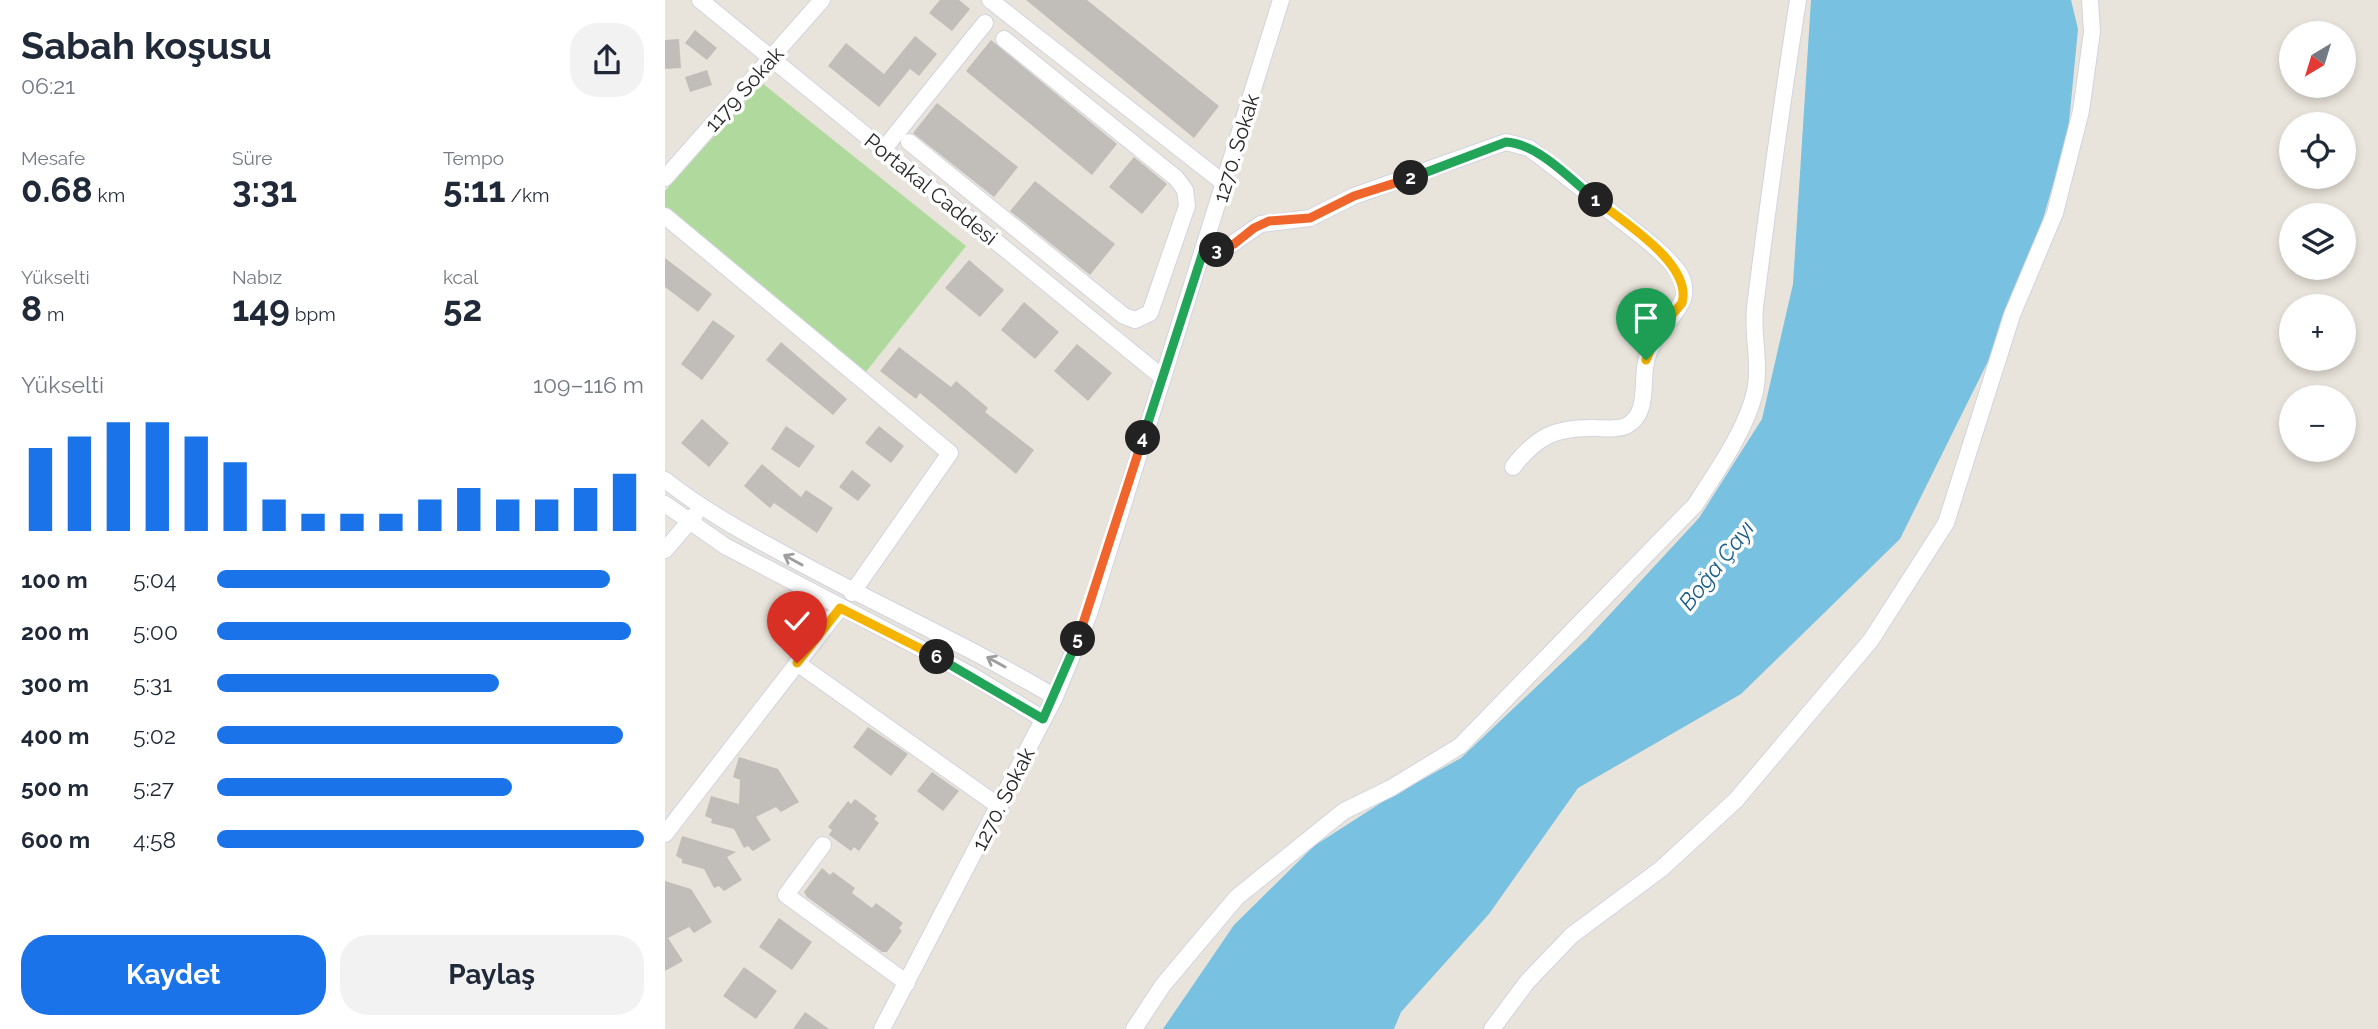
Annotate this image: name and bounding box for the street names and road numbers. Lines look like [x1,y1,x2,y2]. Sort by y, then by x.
street label: 1179 Sokak [699,41,789,137]
street label: 1270. Sokak [1208,91,1264,205]
street label: Portakal Caddesi [860,128,1002,250]
street label: 1270. Sokak [966,743,1040,855]

